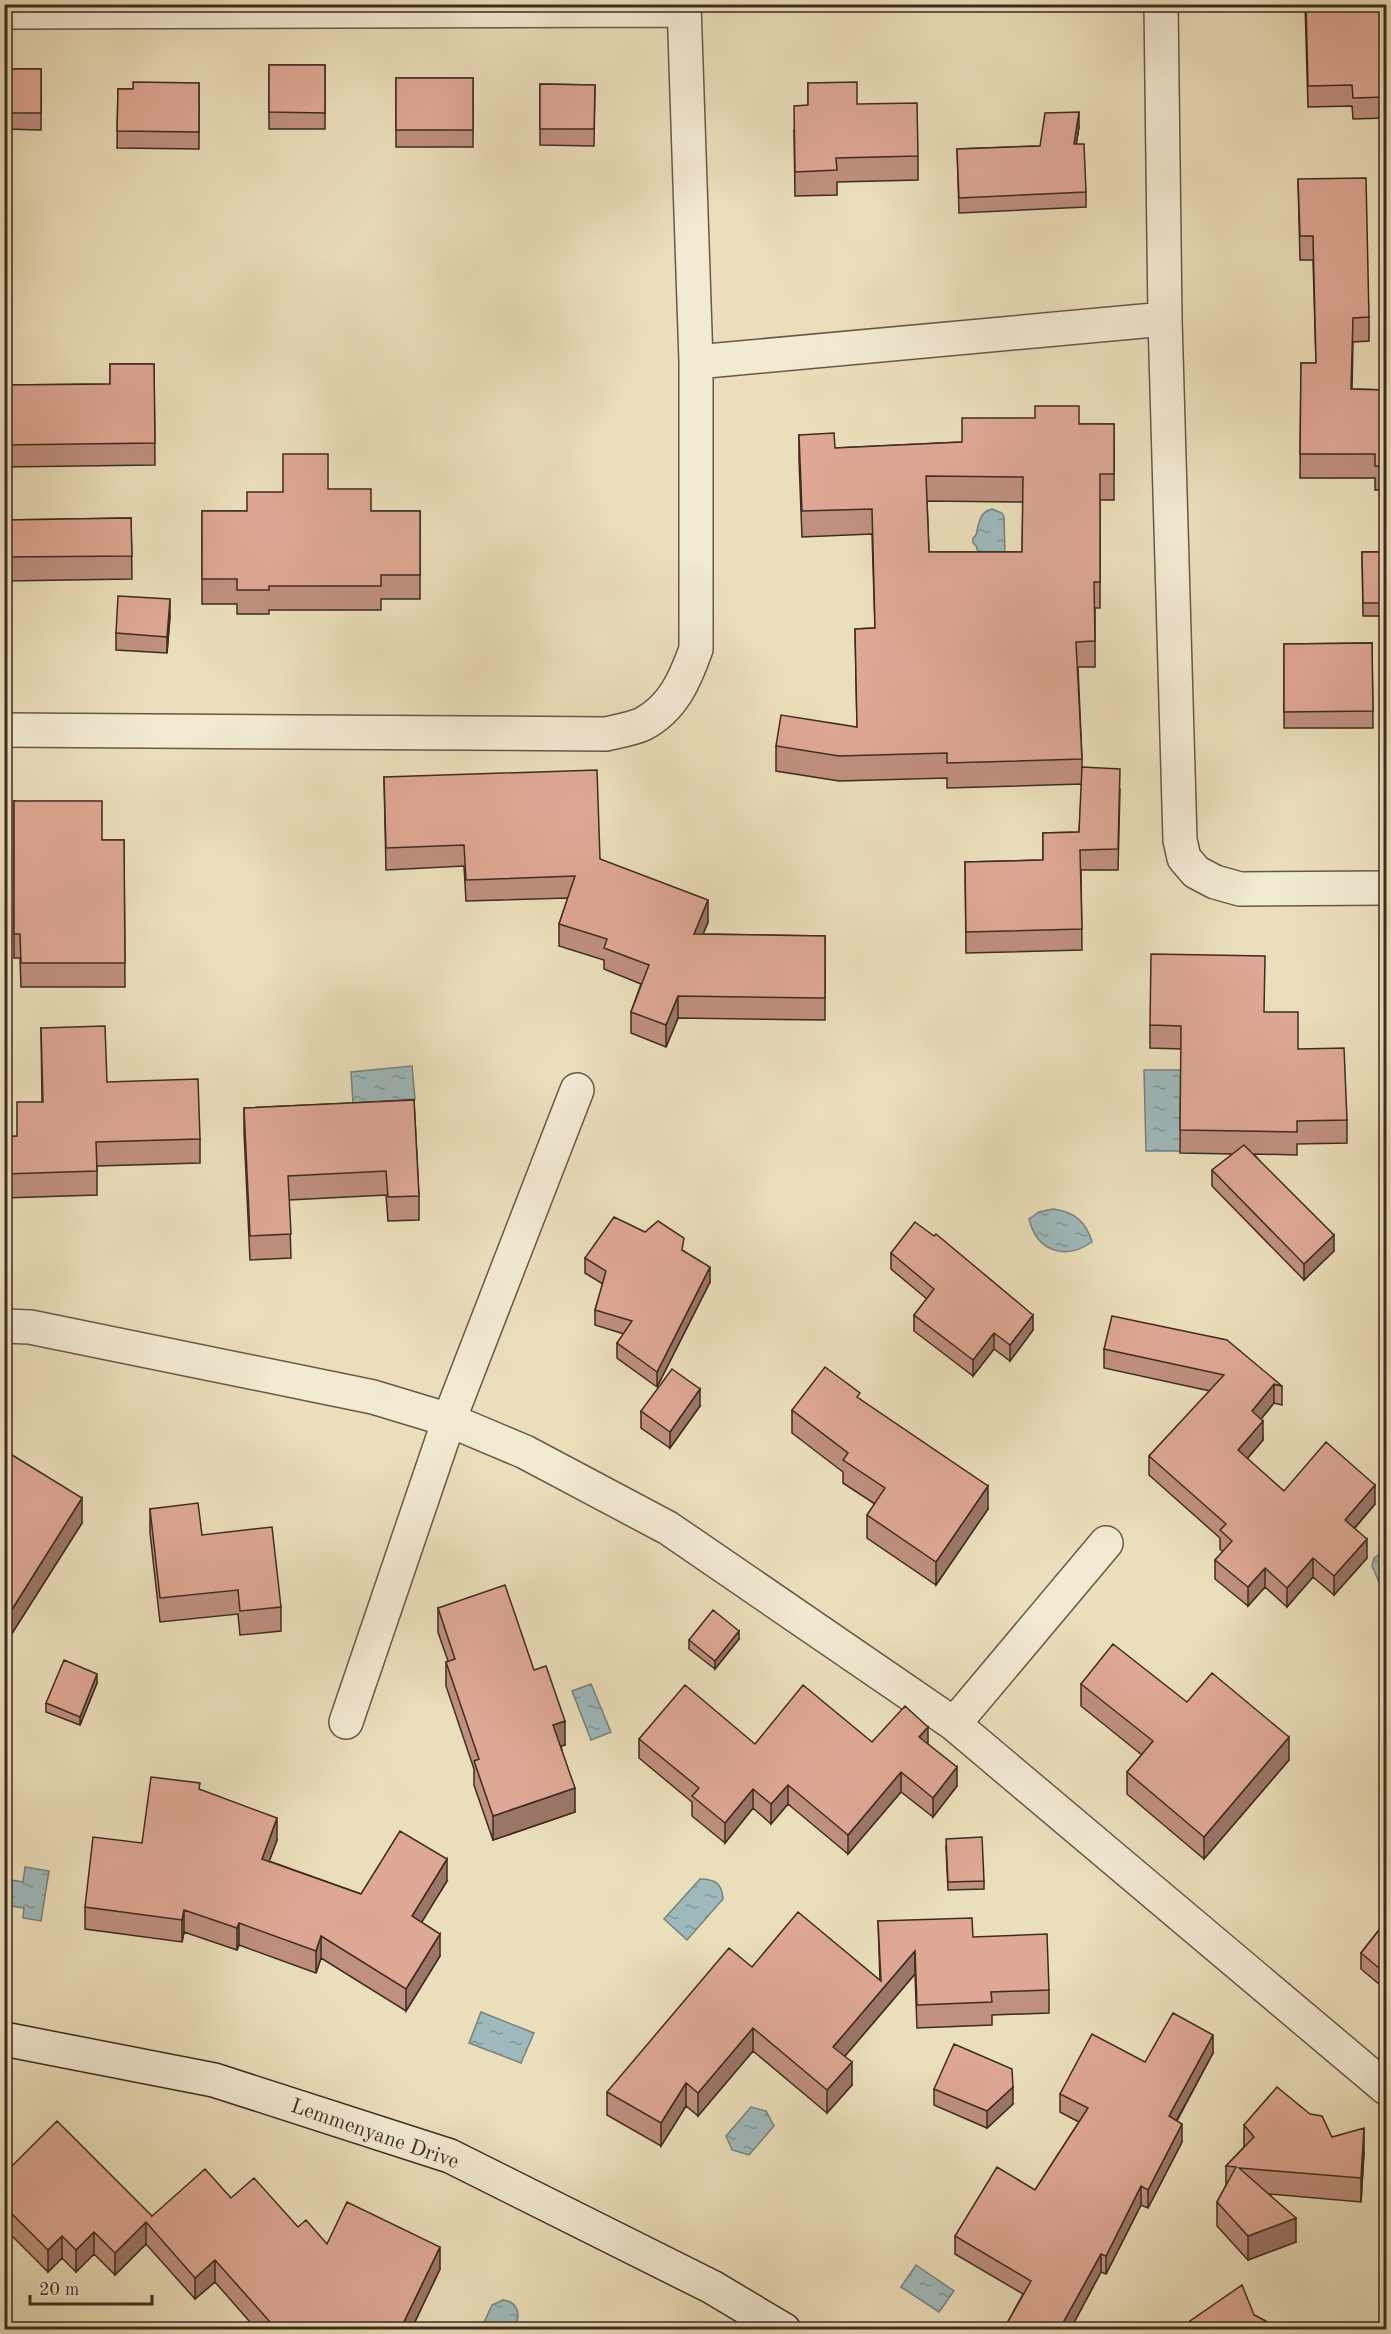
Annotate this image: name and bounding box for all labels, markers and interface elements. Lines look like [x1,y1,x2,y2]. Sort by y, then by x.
street label: Lemmenyane Drive [288,2096,461,2173]
scale bar [30,2268,152,2306]
text: 20 m [39,2281,79,2299]

